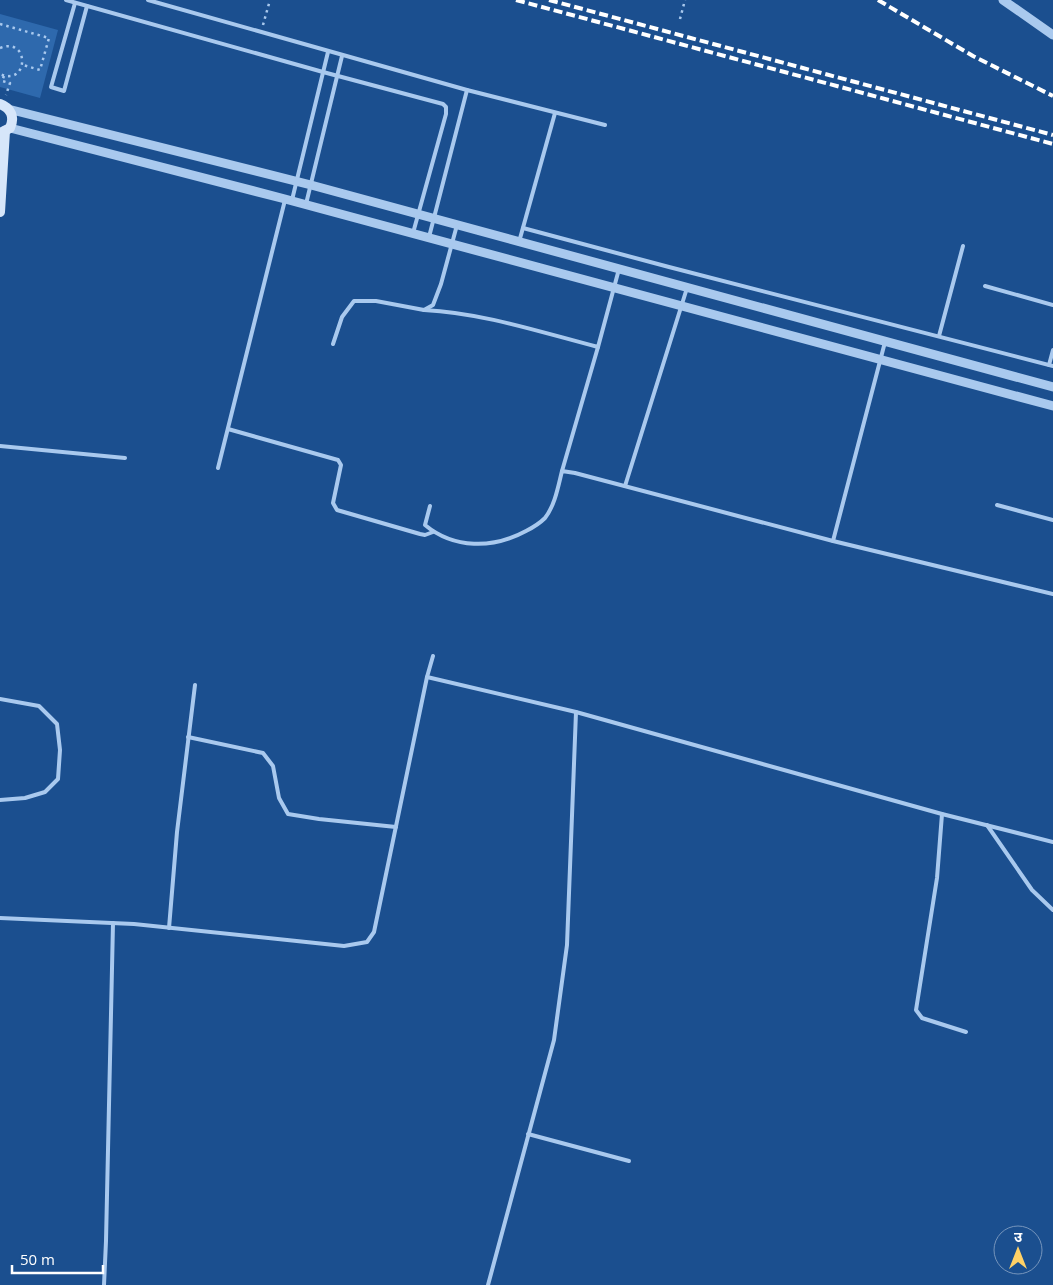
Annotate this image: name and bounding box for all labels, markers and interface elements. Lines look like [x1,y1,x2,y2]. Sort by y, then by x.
north arrow [993,1225,1043,1275]
text: उ [1014,1227,1023,1246]
scale bar [12,1242,104,1274]
text: 50 m [20,1249,55,1269]

